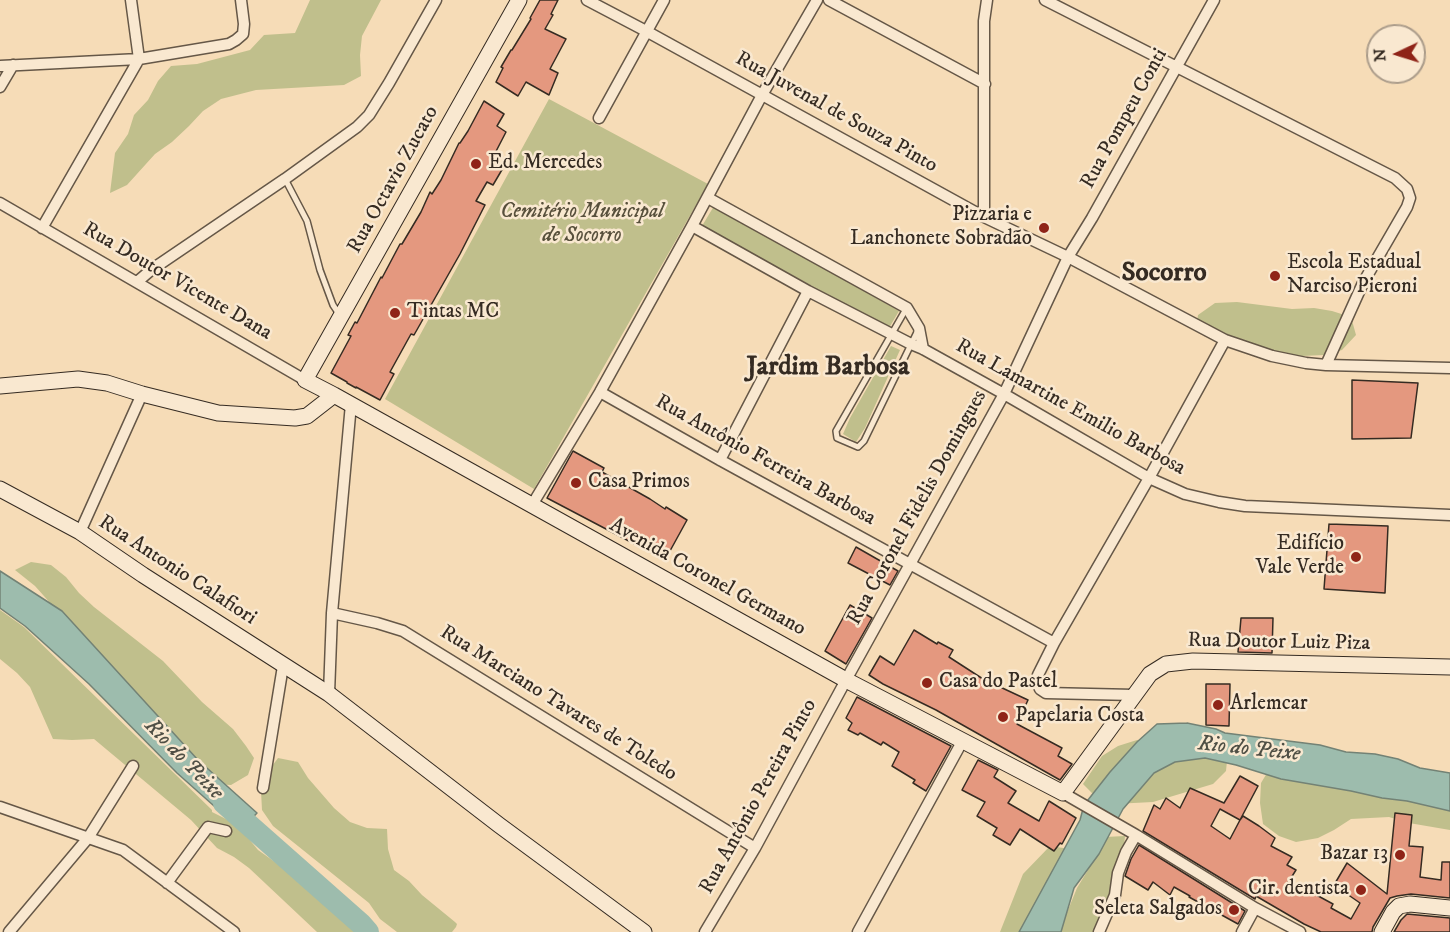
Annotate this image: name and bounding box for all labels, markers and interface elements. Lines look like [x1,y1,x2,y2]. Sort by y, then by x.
north arrow [1366,24,1426,84]
street label: Rua Pompeu Conti [1076,45,1174,193]
street label: Rua Juvenal de Souza Pinto [731,47,941,179]
text: N [1370,48,1390,62]
street label: Rua Octavio Zucato [343,102,445,258]
place label: Ed. Mercedes [488,151,602,177]
marker: Ed. Mercedes [469,157,483,171]
park label: Cemitério Municipal de Socorro [500,200,664,250]
place label: Pizzaria e Lanchonete Sobradão [850,203,1032,253]
street label: Rua Doutor Vicente Dana [78,218,276,346]
marker: Pizzaria e Lanchonete Sobradão [1037,221,1051,235]
place label: Escola Estadual Narciso Pieroni [1287,251,1421,301]
district label: Socorro [1121,258,1207,290]
marker: Escola Estadual Narciso Pieroni [1268,269,1282,283]
place label: Tintas MC [407,300,499,326]
marker: Tintas MC [388,306,402,320]
street label: Rua Lamartine Emilio Barbosa [951,334,1189,482]
district label: Jardim Barbosa [746,352,910,384]
street label: Rua Coronel Fidelis Domingues [843,386,993,630]
street label: Rua Antônio Ferreira Barbosa [651,390,879,532]
place label: Casa Primos [588,470,690,496]
marker: Casa Primos [569,476,583,490]
street label: Rua Antonio Calafiori [93,511,261,631]
street label: Avenida Coronel Germano [604,513,810,643]
place label: Edifício Vale Verde [1256,532,1344,582]
marker: Edifício Vale Verde [1349,550,1363,564]
street label: Rua Marciano Tavares de Toledo [435,621,681,787]
street label: Rua Doutor Luiz Piza [1187,629,1371,657]
place label: Casa do Pastel [939,670,1057,696]
marker: Casa do Pastel [920,676,934,690]
place label: Arlemcar [1230,692,1307,718]
street label: Rua Antônio Pereira Pinto [695,695,823,899]
marker: Arlemcar [1211,698,1225,712]
place label: Papelaria Costa [1015,704,1144,730]
marker: Papelaria Costa [996,710,1010,724]
water label: Rio do Peixe [138,714,228,806]
water label: Rio do Peixe [1197,732,1301,768]
place label: Bazar 13 [1320,842,1388,868]
marker: Bazar 13 [1393,848,1407,862]
place label: Cir. dentista [1248,877,1349,903]
marker: Cir. dentista [1354,883,1368,897]
place label: Seleta Salgados [1094,897,1222,923]
marker: Seleta Salgados [1227,903,1241,917]

